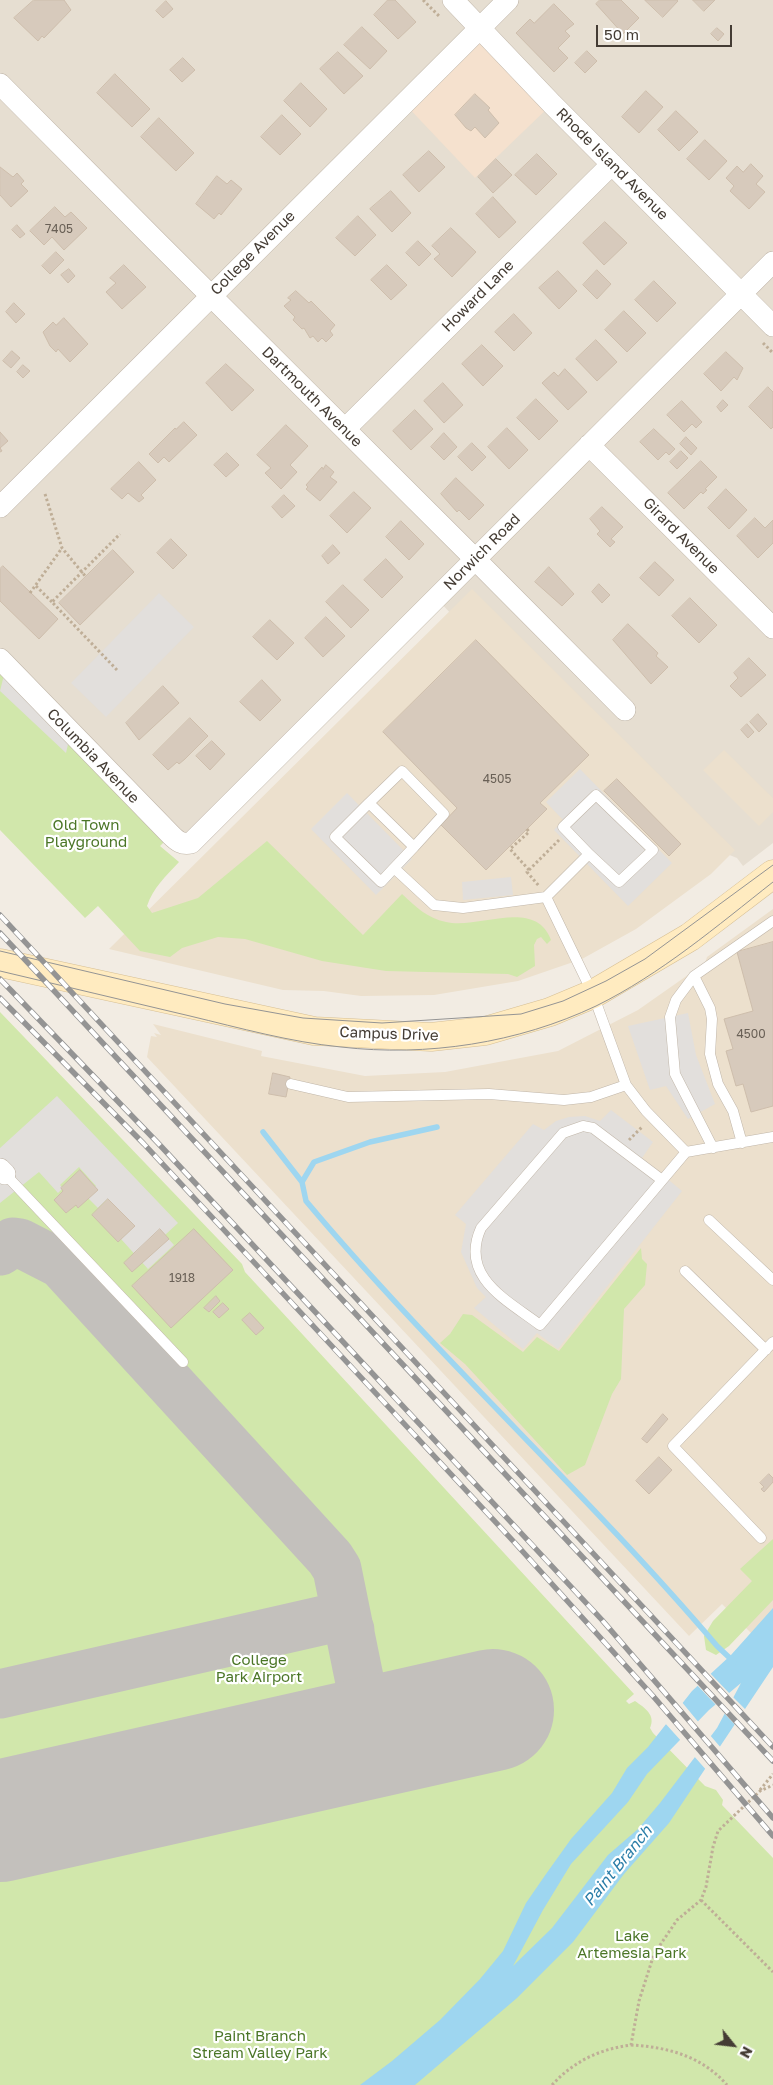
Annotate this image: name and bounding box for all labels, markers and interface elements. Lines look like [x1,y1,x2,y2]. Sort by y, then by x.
scale bar [598,15,734,47]
text: 50 m [604,25,639,43]
street label: Rhode Island Avenue [552,104,672,224]
street label: College Avenue [207,207,299,299]
house number: 7405 [45,222,73,236]
street label: Howard Lane [438,256,518,336]
street label: Dartmouth Avenue [258,343,366,451]
street label: Girard Avenue [639,494,723,578]
street label: Norwich Road [440,510,524,594]
street label: Columbia Avenue [43,705,143,807]
house number: 4505 [483,772,511,786]
park label: Old Town Playground [45,816,127,851]
street label: Campus Drive [339,1023,439,1045]
house number: 4500 [736,1027,766,1041]
house number: 1918 [169,1271,195,1285]
park label: College Park Airport [216,1651,302,1686]
water label: Paint Branch [580,1822,656,1910]
park label: Lake Artemesia Park [577,1927,687,1962]
north arrow [708,2020,758,2070]
park label: Paint Branch Stream Valley Park [192,2027,328,2062]
text: N [737,2044,757,2061]

